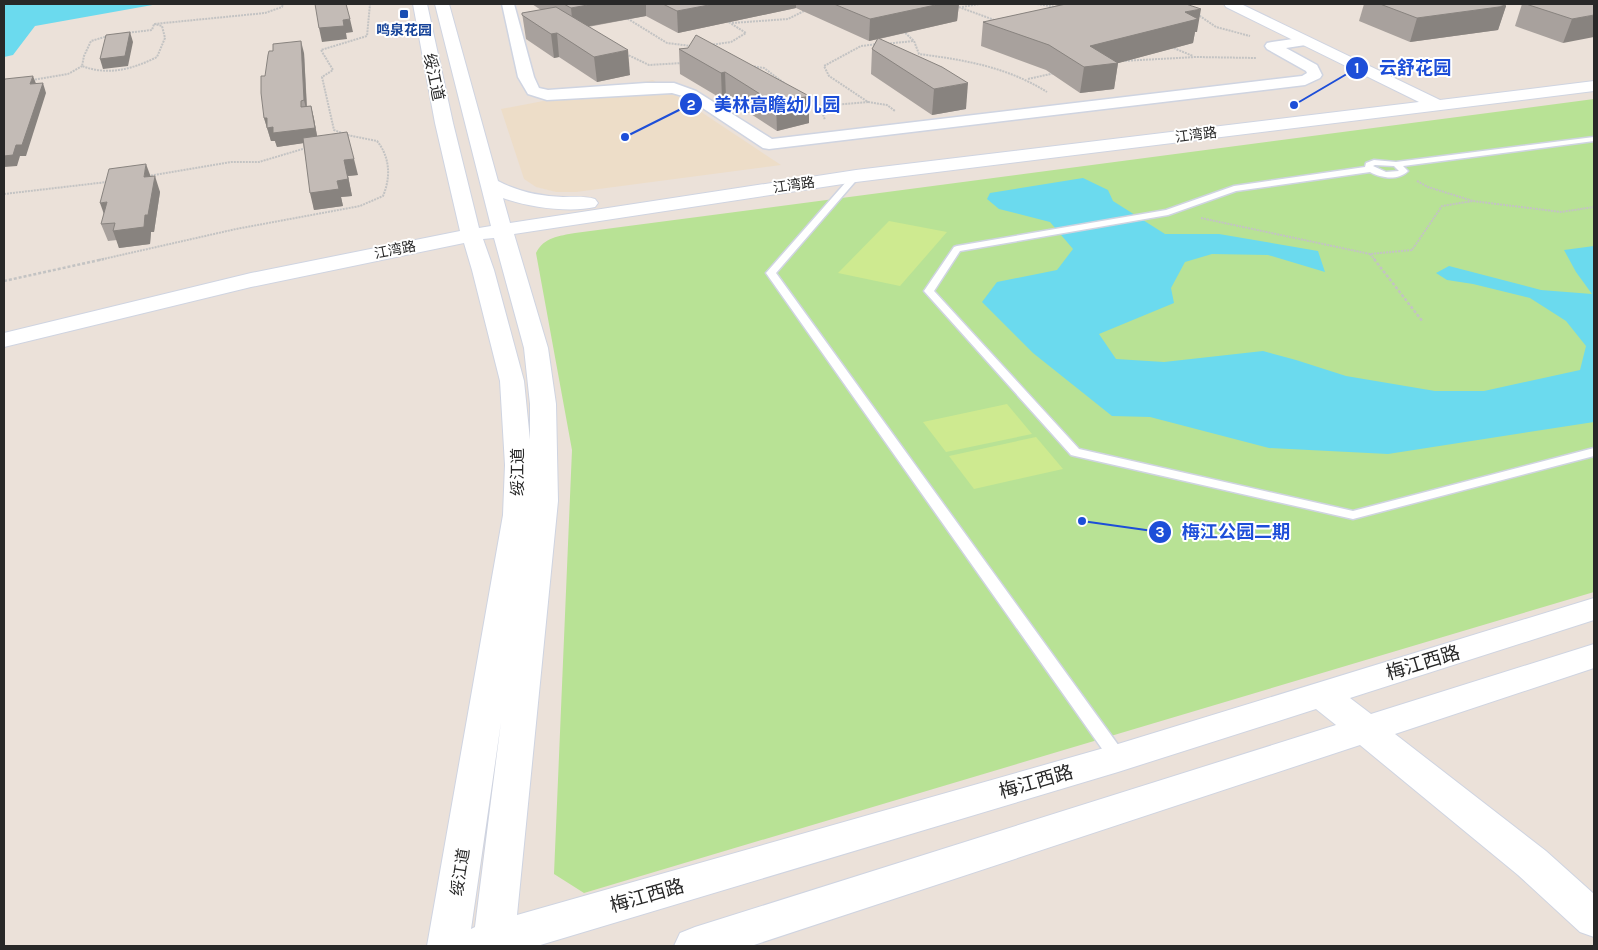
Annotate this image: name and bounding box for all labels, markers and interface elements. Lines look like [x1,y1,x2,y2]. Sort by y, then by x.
marker: 鸣泉花园 [398,8,410,20]
place label: 鸣泉花园 [376,22,432,39]
callout: 云舒花园 [1344,51,1461,84]
street label: 绥江道 [420,52,448,102]
text: 云舒花园 [1379,57,1451,79]
text: 1 [1354,59,1360,77]
callout: 美林高瞻幼儿园 [679,88,850,121]
text: 美林高瞻幼儿园 [714,94,840,116]
text: 2 [686,96,696,114]
street label: 江湾路 [1174,124,1218,146]
street label: 江湾路 [772,174,816,196]
street label: 江湾路 [373,238,417,262]
street label: 绥江道 [508,448,527,496]
callout: 梅江公园二期 [1147,515,1300,548]
text: 梅江公园二期 [1182,521,1290,543]
text: 3 [1155,523,1165,541]
street label: 梅江西路 [1383,641,1463,685]
street label: 梅江西路 [996,761,1076,803]
street label: 绥江道 [447,847,473,897]
street label: 梅江西路 [607,875,687,917]

